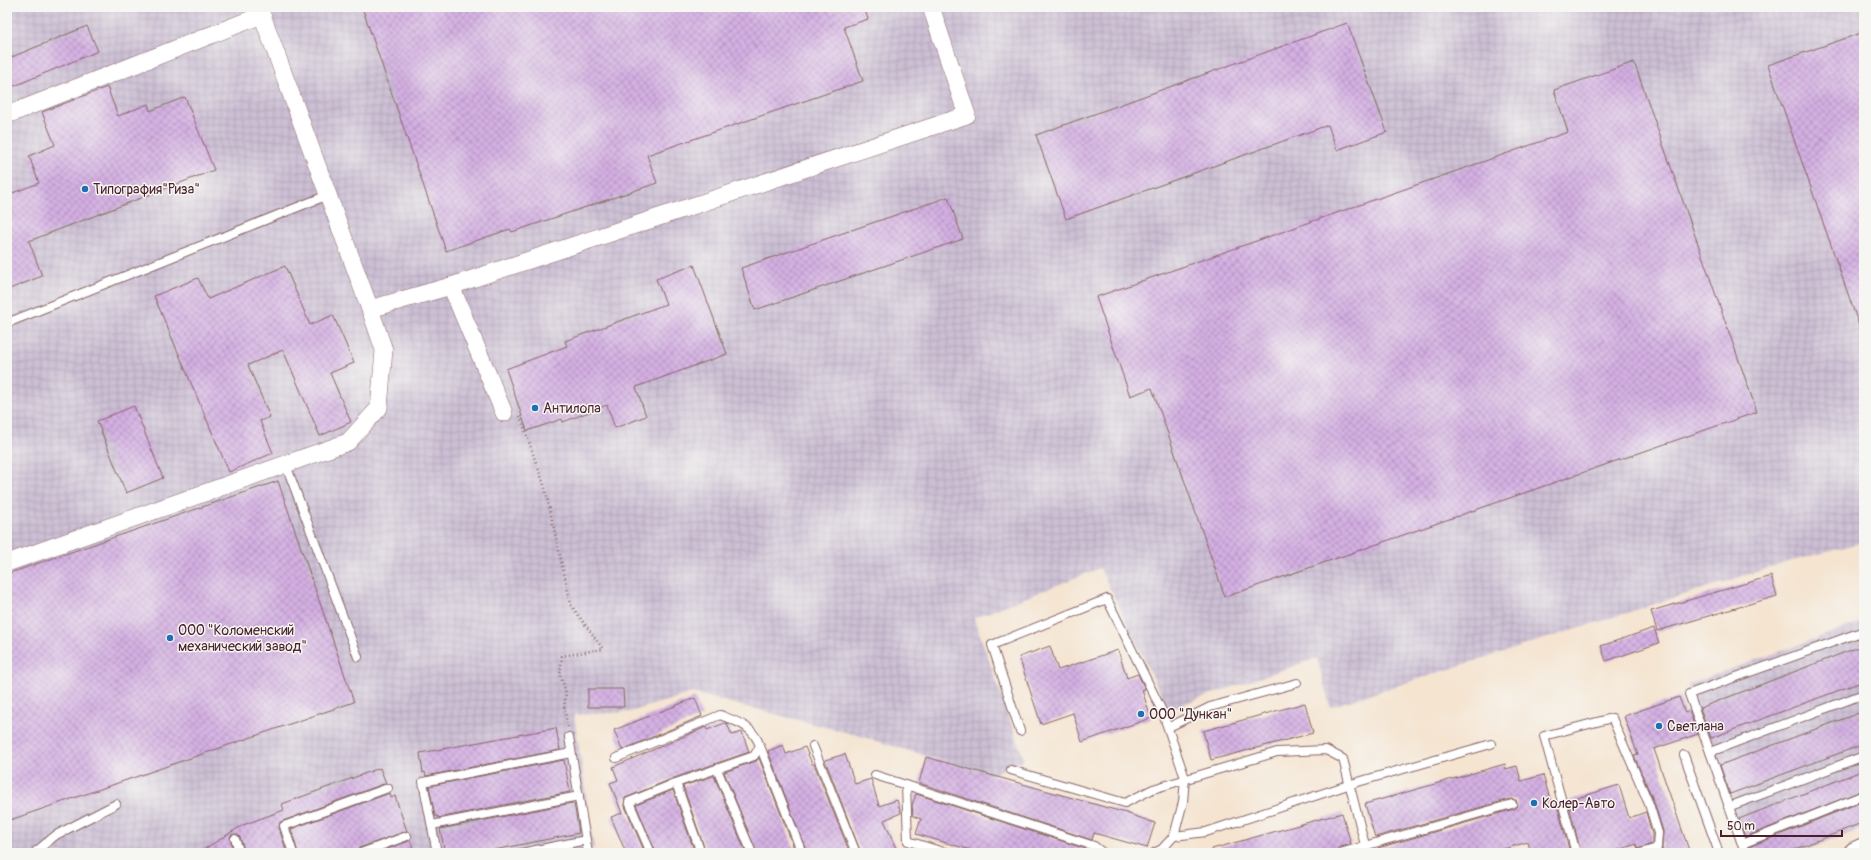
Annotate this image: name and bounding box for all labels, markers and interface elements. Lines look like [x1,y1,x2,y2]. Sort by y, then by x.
place label: Типография"Риза" [93,181,200,198]
marker: Типография"Риза" [80,184,90,194]
place label: Aнтилопа [543,400,601,417]
marker: Aнтилопа [530,403,540,413]
place label: ООО "Коломенский механический завод" [178,622,307,655]
marker: ООО "Коломенский механический завод" [165,633,175,643]
place label: ООО "Дункан" [1149,706,1232,723]
marker: ООО "Дункан" [1136,709,1146,719]
place label: Светлана [1667,718,1724,735]
marker: Светлана [1654,721,1664,731]
place label: Колер-Авто [1542,795,1615,812]
marker: Колер-Авто [1529,798,1539,808]
scale bar [1721,812,1842,838]
text: 50 m [1727,819,1755,834]

